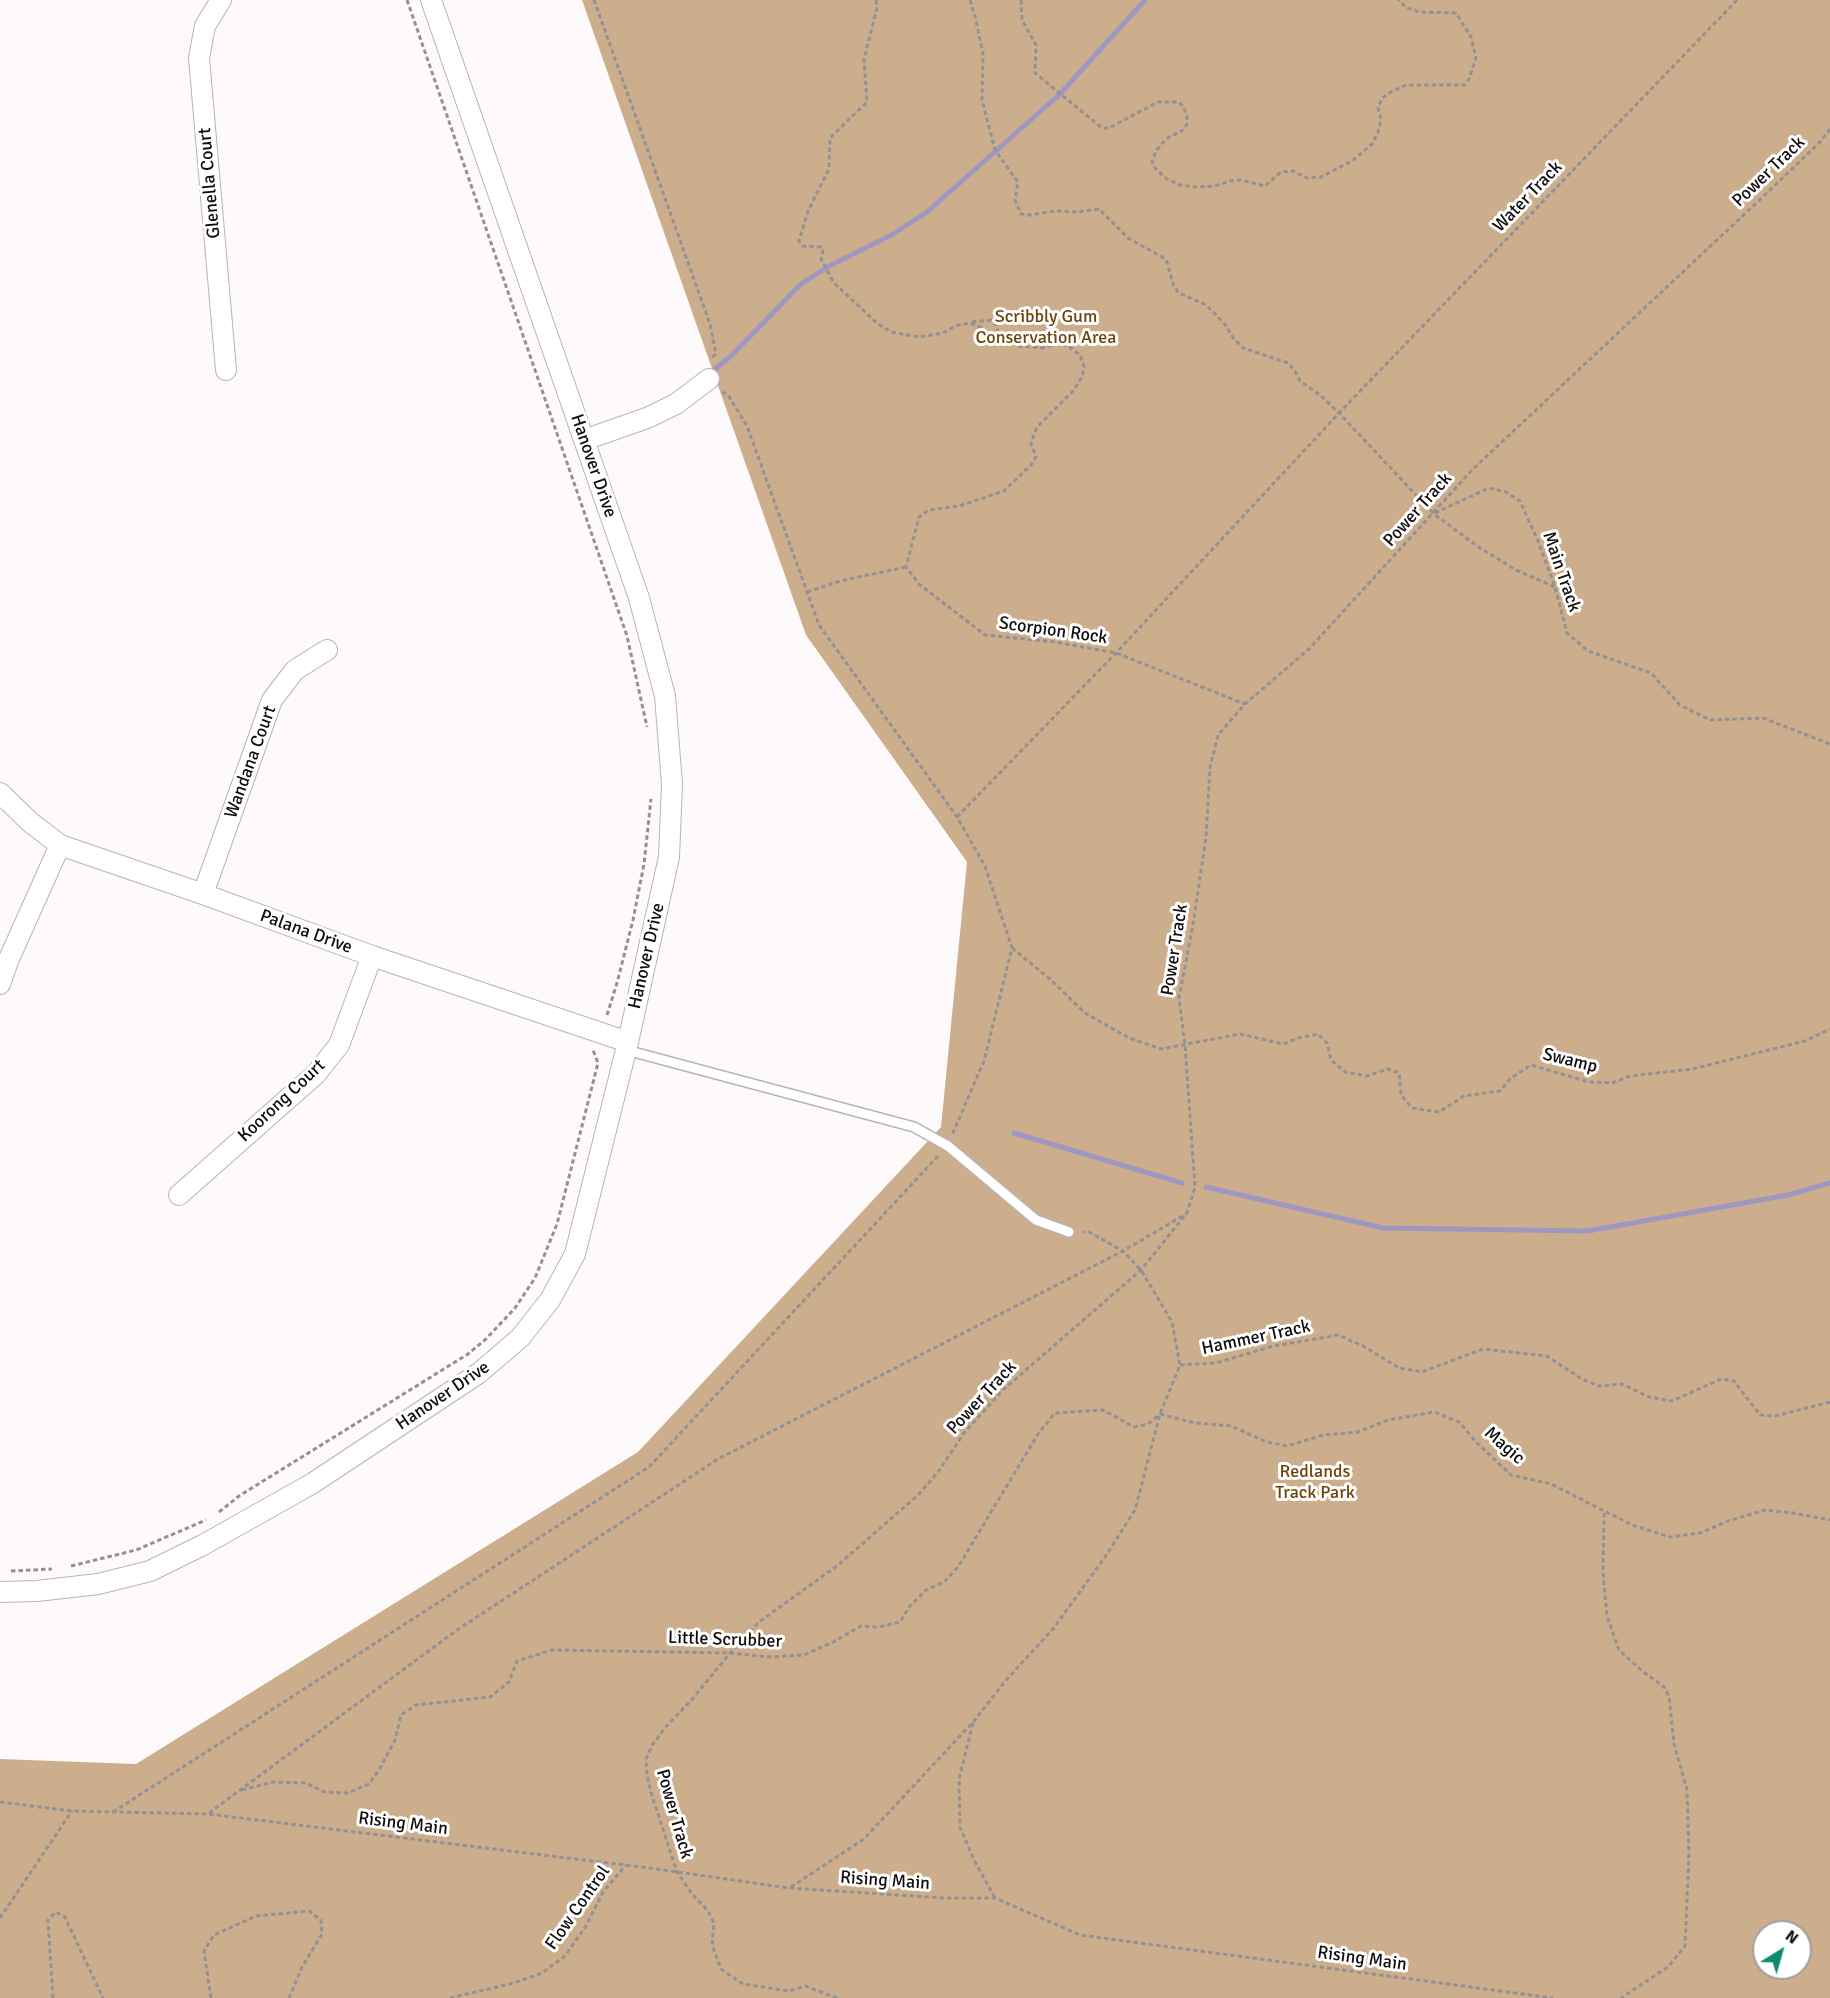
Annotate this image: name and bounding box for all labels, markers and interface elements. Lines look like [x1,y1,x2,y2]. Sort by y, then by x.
street label: Glenella Court [194,127,226,239]
street label: Power Track [1728,132,1810,212]
street label: Water Track [1489,157,1567,237]
park label: Scribbly Gum Conservation Area [976,306,1116,348]
street label: Hanover Drive [565,411,621,521]
street label: Power Track [1379,468,1457,552]
street label: Main Track [1537,529,1585,615]
street label: Scorpion Rock [997,613,1109,649]
street label: Wandana Court [221,703,281,821]
street label: Hanover Drive [624,901,670,1011]
street label: Power Track [1157,903,1193,997]
street label: Palana Drive [257,905,355,959]
street label: Swamp [1540,1044,1600,1078]
street label: Koorong Court [234,1055,330,1147]
street label: Hammer Track [1200,1316,1312,1360]
street label: Hanover Drive [392,1357,494,1435]
street label: Power Track [943,1357,1021,1439]
street label: Magic [1479,1423,1529,1469]
park label: Redlands Track Park [1275,1461,1355,1504]
street label: Little Scrubber [668,1627,782,1653]
street label: Power Track [651,1767,697,1861]
street label: Rising Main [357,1808,449,1840]
street label: Flow Control [541,1862,615,1954]
street label: Rising Main [839,1867,931,1895]
north arrow [1752,1920,1812,1980]
text: N [1781,1926,1802,1949]
street label: Rising Main [1316,1942,1408,1976]

